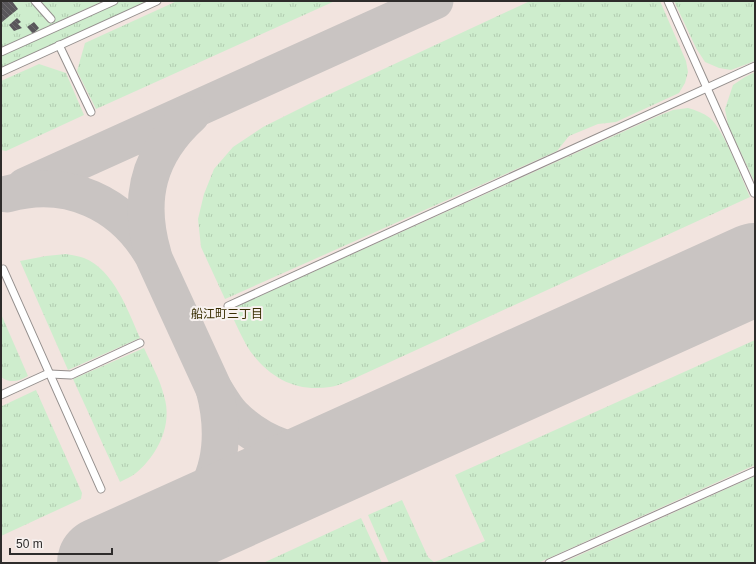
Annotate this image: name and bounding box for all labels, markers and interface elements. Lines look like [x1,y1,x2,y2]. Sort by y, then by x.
district label: 船江町三丁目 [191,307,263,321]
scale bar [10,530,112,556]
text: 50 m [16,537,43,551]

